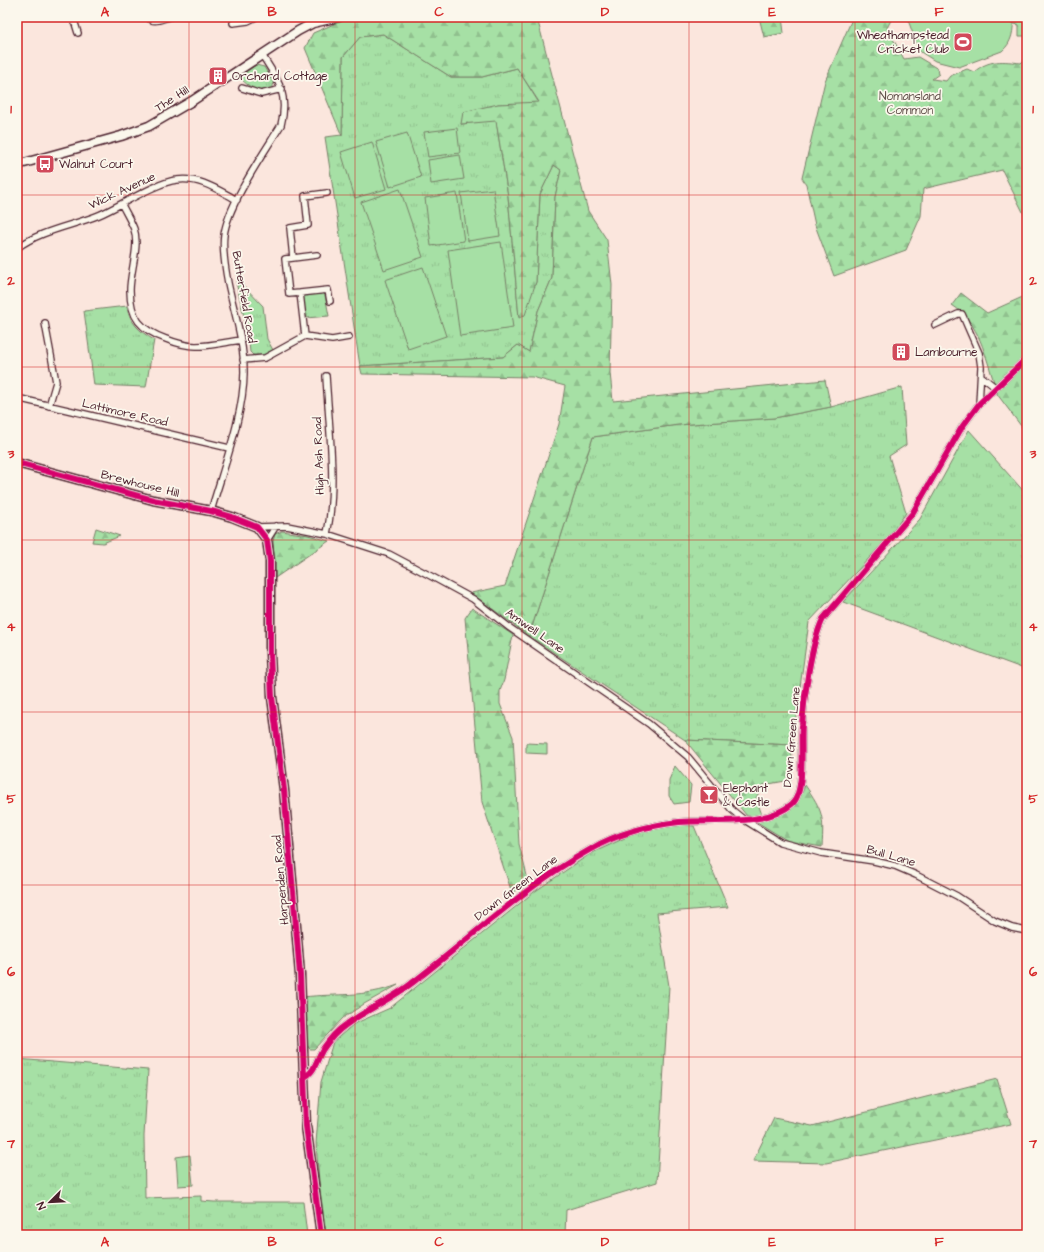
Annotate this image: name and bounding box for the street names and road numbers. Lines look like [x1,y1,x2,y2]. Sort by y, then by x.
street label: The Hill [152,82,193,116]
street label: Wick Avenue [86,168,159,214]
street label: Butterfield Road [228,250,260,344]
street label: Lattimore Road [80,395,170,431]
street label: High Ash Road [309,417,330,495]
street label: Brewhouse Hill [99,466,181,502]
street label: Amwell Lane [502,604,568,658]
street label: Down Green Lane [779,686,805,788]
street label: Harpenden Road [269,834,293,926]
street label: Bull Lane [865,841,918,871]
street label: Down Green Lane [471,851,562,925]

